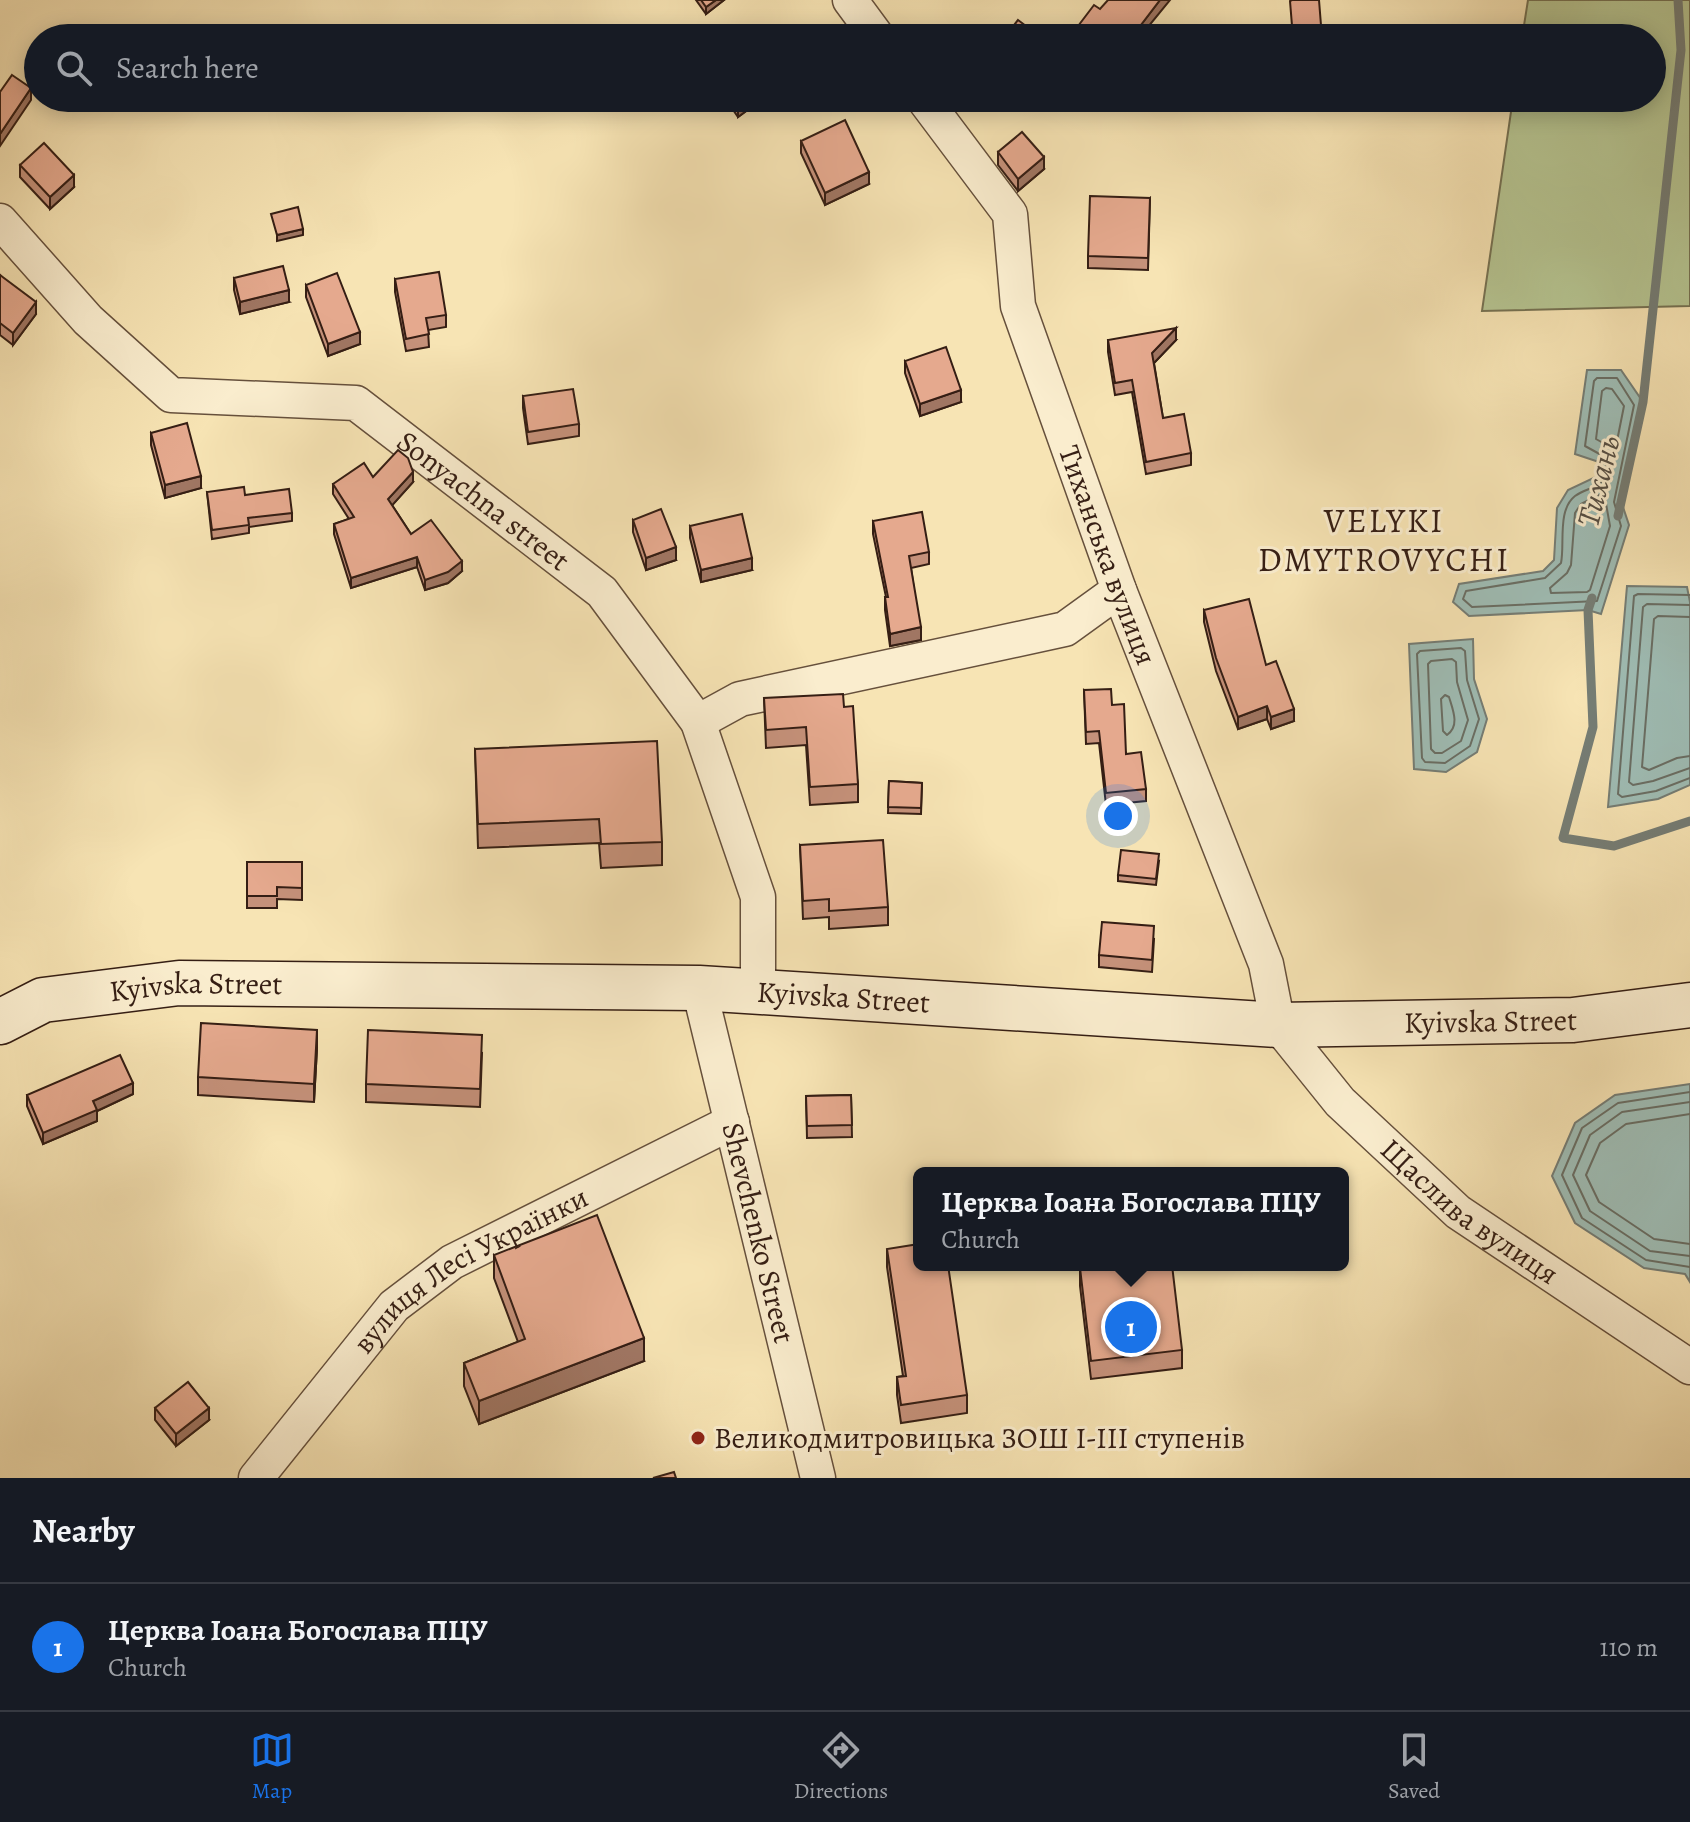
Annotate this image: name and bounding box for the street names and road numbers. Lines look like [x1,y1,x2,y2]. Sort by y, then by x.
street label: Sonyachna street [389,422,578,580]
street label: Тиханська вулиця [1049,440,1166,671]
street label: Kyivska Street [107,963,283,1012]
street label: Kyivska Street [756,972,931,1023]
street label: Kyivska Street [1403,1000,1577,1043]
street label: Shevchenko Street [712,1119,805,1347]
street label: Щаслива вулиця [1372,1130,1566,1294]
street label: вулиця Лесі Українки [344,1177,595,1362]

